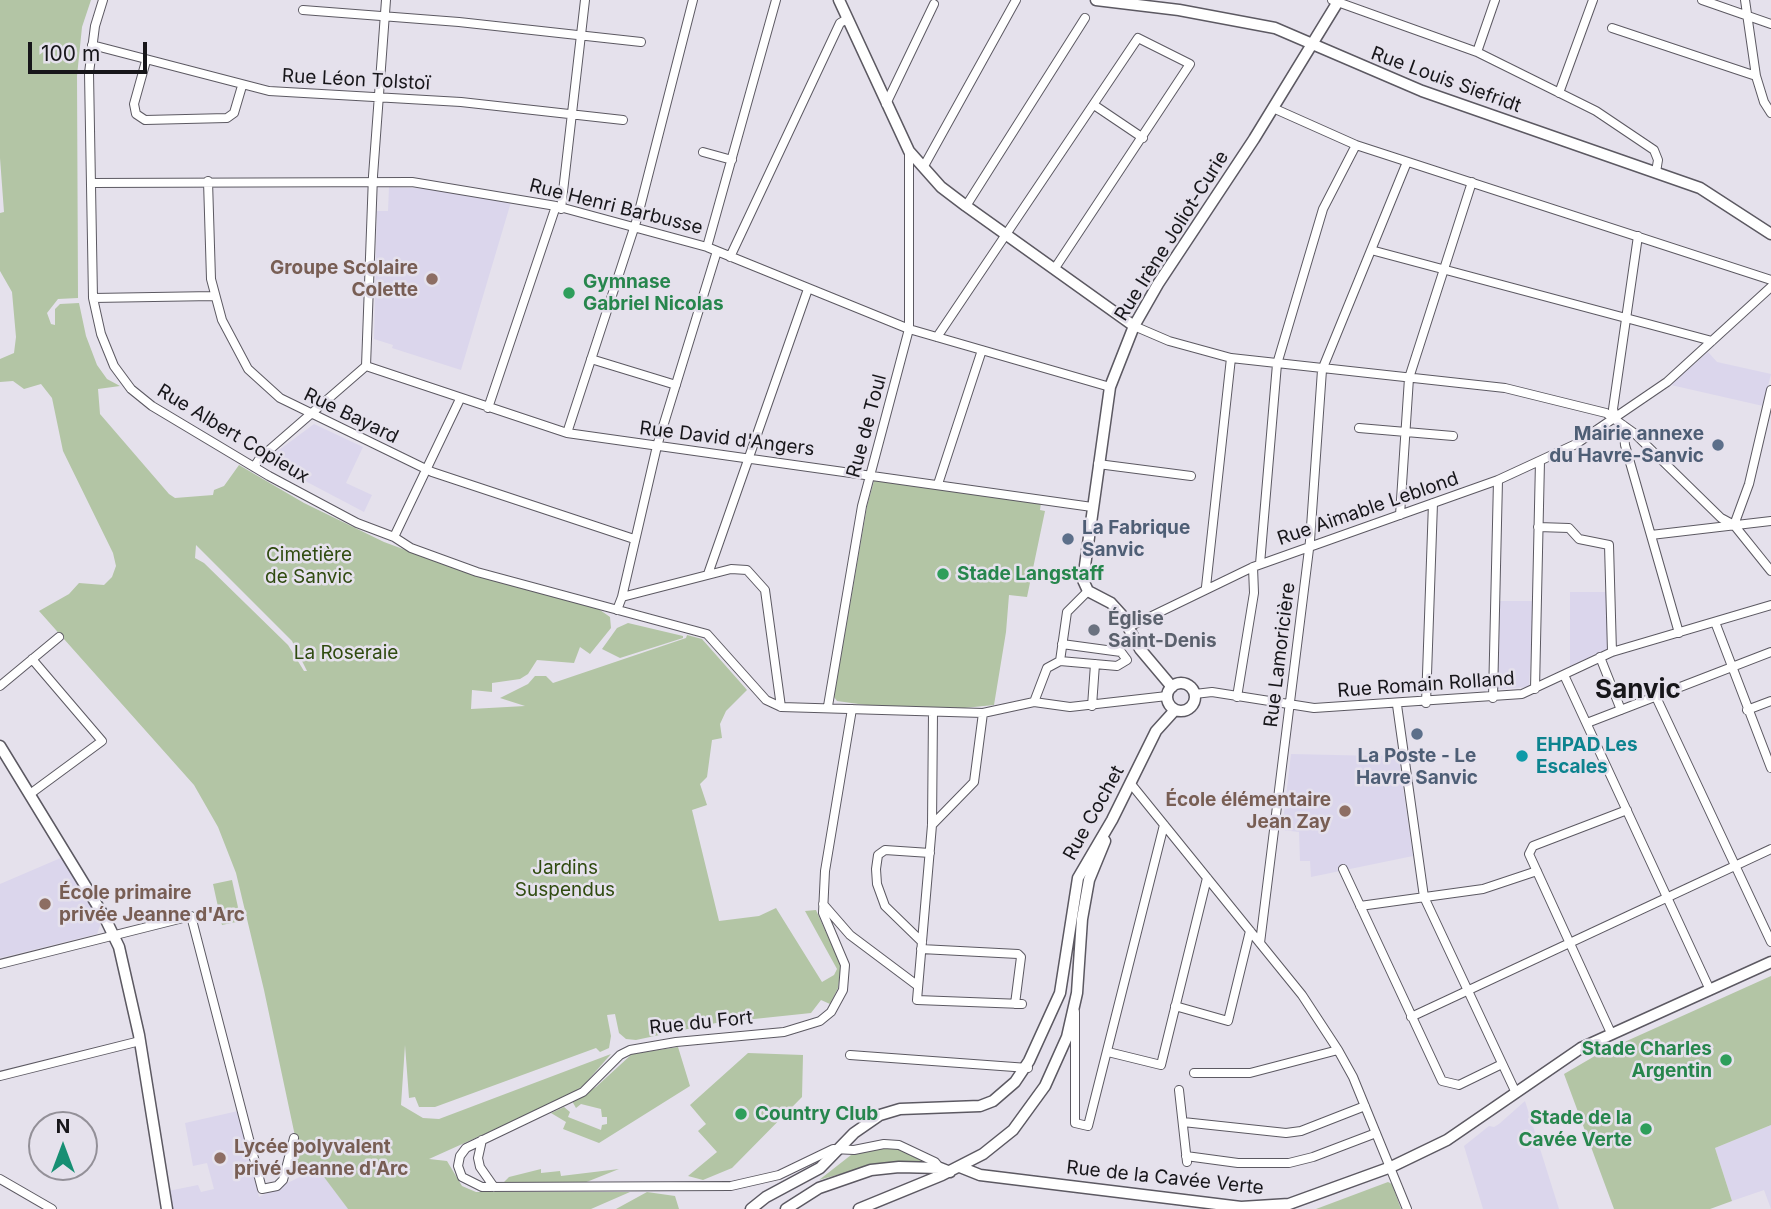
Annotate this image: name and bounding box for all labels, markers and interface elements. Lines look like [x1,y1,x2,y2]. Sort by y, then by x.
scale bar [32,28,150,72]
text: 100 m [41,41,100,66]
street label: Rue Louis Siefridt [1368,42,1524,118]
street label: Rue Léon Tolstoï [281,65,431,95]
street label: Rue Irène Joliot-Curie [1110,147,1234,325]
street label: Rue Henri Barbusse [527,174,705,240]
place label: Groupe Scolaire Colette [270,257,418,301]
marker: Groupe Scolaire Colette [424,271,440,287]
place label: Gymnase Gabriel Nicolas [583,271,724,315]
marker: Gymnase Gabriel Nicolas [561,285,577,301]
street label: Rue de Toul [842,372,892,480]
street label: Rue Albert Copieux [153,380,313,488]
street label: Rue Bayard [300,383,402,449]
street label: Rue David d'Angers [638,417,816,461]
place label: Mairie annexe du Havre-Sanvic [1549,423,1704,467]
marker: Mairie annexe du Havre-Sanvic [1710,437,1726,453]
street label: Rue Aimable Leblond [1274,467,1462,551]
place label: La Fabrique Sanvic [1082,517,1190,561]
marker: La Fabrique Sanvic [1060,531,1076,547]
park label: Cimetière de Sanvic [265,544,353,588]
place label: Stade Langstaff [957,563,1104,585]
marker: Stade Langstaff [935,566,951,582]
street label: Rue Lamoricière [1260,581,1300,729]
place label: Église Saint-Denis [1108,608,1217,652]
marker: Église Saint-Denis [1086,622,1102,638]
park label: La Roseraie [294,642,398,664]
street label: Rue Romain Rolland [1337,667,1515,703]
district label: Sanvic [1595,674,1681,706]
marker: La Poste - Le Havre Sanvic [1409,726,1425,742]
place label: EHPAD Les Escales [1536,734,1638,778]
place label: La Poste - Le Havre Sanvic [1356,745,1478,789]
marker: EHPAD Les Escales [1514,748,1530,764]
street label: Rue Cochet [1059,762,1129,864]
place label: École élémentaire Jean Zay [1166,789,1331,833]
marker: École élémentaire Jean Zay [1337,803,1353,819]
park label: Jardins Suspendus [515,857,615,901]
place label: École primaire privée Jeanne d'Arc [59,882,245,926]
marker: École primaire privée Jeanne d'Arc [37,896,53,912]
street label: Rue du Fort [648,1006,754,1040]
place label: Stade Charles Argentin [1582,1038,1712,1082]
marker: Stade Charles Argentin [1718,1052,1734,1068]
place label: Country Club [755,1103,878,1125]
marker: Country Club [733,1106,749,1122]
place label: Stade de la Cavée Verte [1519,1107,1632,1151]
north arrow [28,1111,98,1181]
text: N [56,1115,70,1138]
marker: Stade de la Cavée Verte [1638,1121,1654,1137]
place label: Lycée polyvalent privé Jeanne d'Arc [234,1136,409,1180]
marker: Lycée polyvalent privé Jeanne d'Arc [212,1150,228,1166]
street label: Rue de la Cavée Verte [1065,1156,1265,1200]

